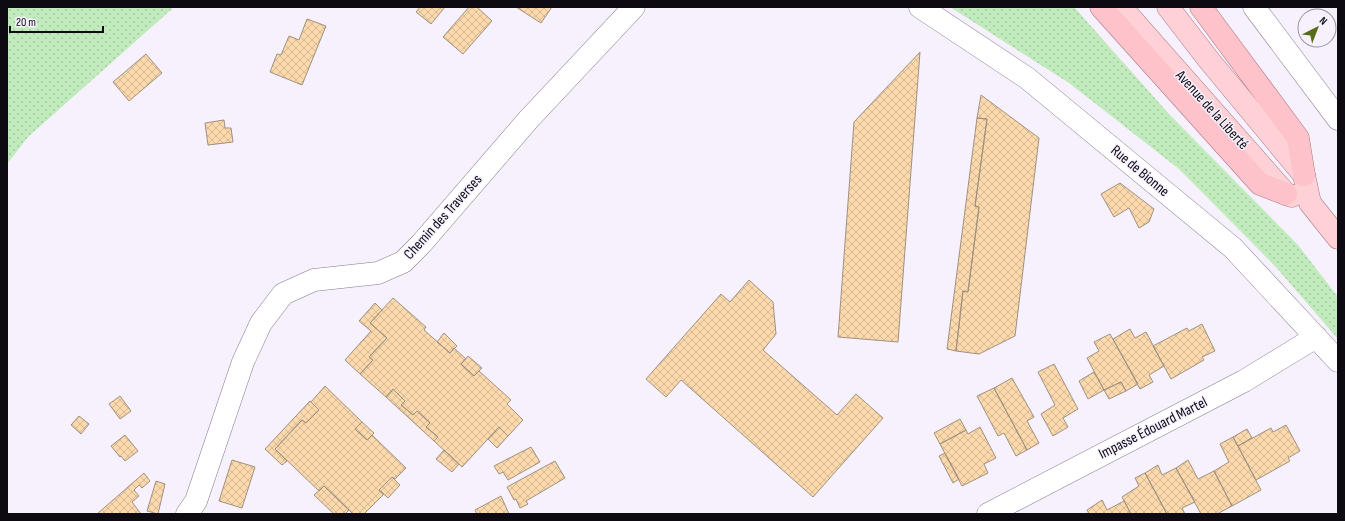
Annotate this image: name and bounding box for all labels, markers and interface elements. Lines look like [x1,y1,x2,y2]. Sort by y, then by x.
scale bar [10,8,103,34]
north arrow [1297,8,1337,48]
text: N [1317,14,1330,28]
text: 20 m [16,15,36,30]
street label: Avenue de la Liberté [1171,66,1253,154]
street label: Rue de Bionne [1107,141,1173,201]
street label: Chemin des Traverses [400,170,486,264]
street label: Impasse Édouard Martel [1095,392,1211,464]

